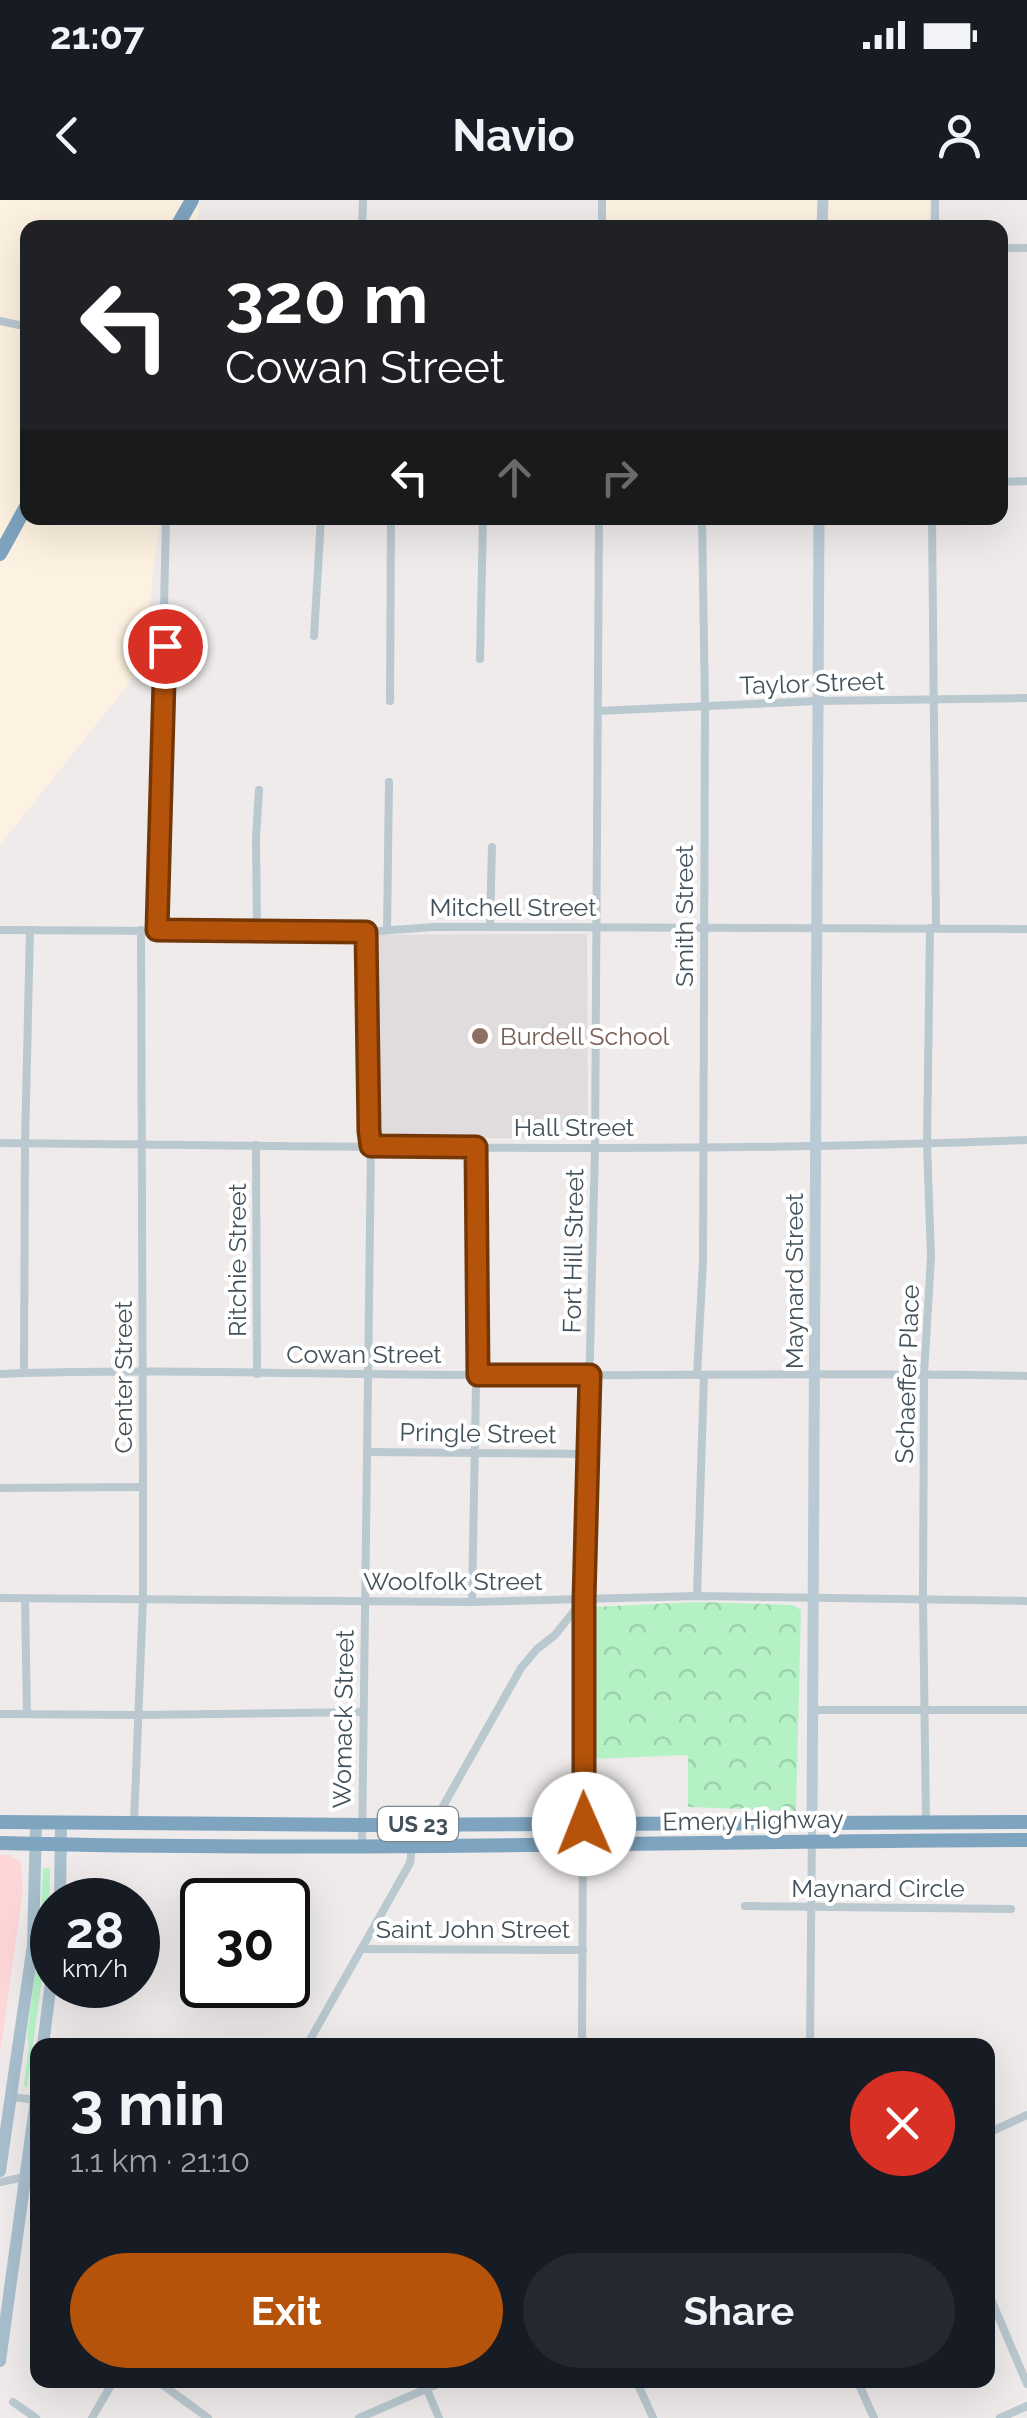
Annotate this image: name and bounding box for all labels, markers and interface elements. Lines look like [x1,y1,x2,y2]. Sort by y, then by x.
text: 21:07 [50,13,144,58]
icon: back [40,108,95,163]
icon: person [932,108,987,163]
text: Navio [452,109,575,162]
text: 320 m [225,257,429,339]
icon: left [60,260,190,390]
text: Cowan Street [225,341,505,394]
icon: left [382,450,437,505]
icon: ahead [487,450,542,505]
icon: right [592,450,647,505]
pin [123,604,208,689]
icon: arrive [138,619,193,674]
street label: Taylor Street [739,665,886,701]
street label: Smith Street [669,844,699,987]
street label: Mitchell Street [429,892,597,922]
place label: Burdell School [500,1021,670,1051]
marker: Burdell School [469,1025,491,1047]
street label: Hall Street [514,1112,635,1142]
street label: Fort Hill Street [557,1168,589,1334]
street label: Ritchie Street [222,1182,252,1337]
street label: Maynard Street [779,1192,809,1369]
street label: Schaeffer Place [889,1284,925,1464]
street label: Center Street [108,1300,138,1453]
street label: Cowan Street [286,1339,442,1369]
street label: Pringle Street [399,1417,557,1449]
street label: Woolfolk Street [363,1566,543,1596]
street label: Womack Street [326,1629,360,1809]
position arrow [532,1772,636,1876]
street label: Emery Highway [662,1803,844,1837]
road number: US 23 [378,1807,458,1841]
street label: Maynard Circle [791,1873,965,1903]
speed limit sign: 30 [180,1878,310,2008]
text: 28 [66,1901,124,1960]
street label: Saint John Street [376,1914,571,1944]
text: km/h [62,1953,128,1983]
text: 3 min [70,2069,225,2139]
button: close [850,2071,955,2176]
text: 1.1 km · 21:10 [70,2142,250,2179]
button: Exit [70,2253,503,2368]
button: Share [523,2253,955,2368]

